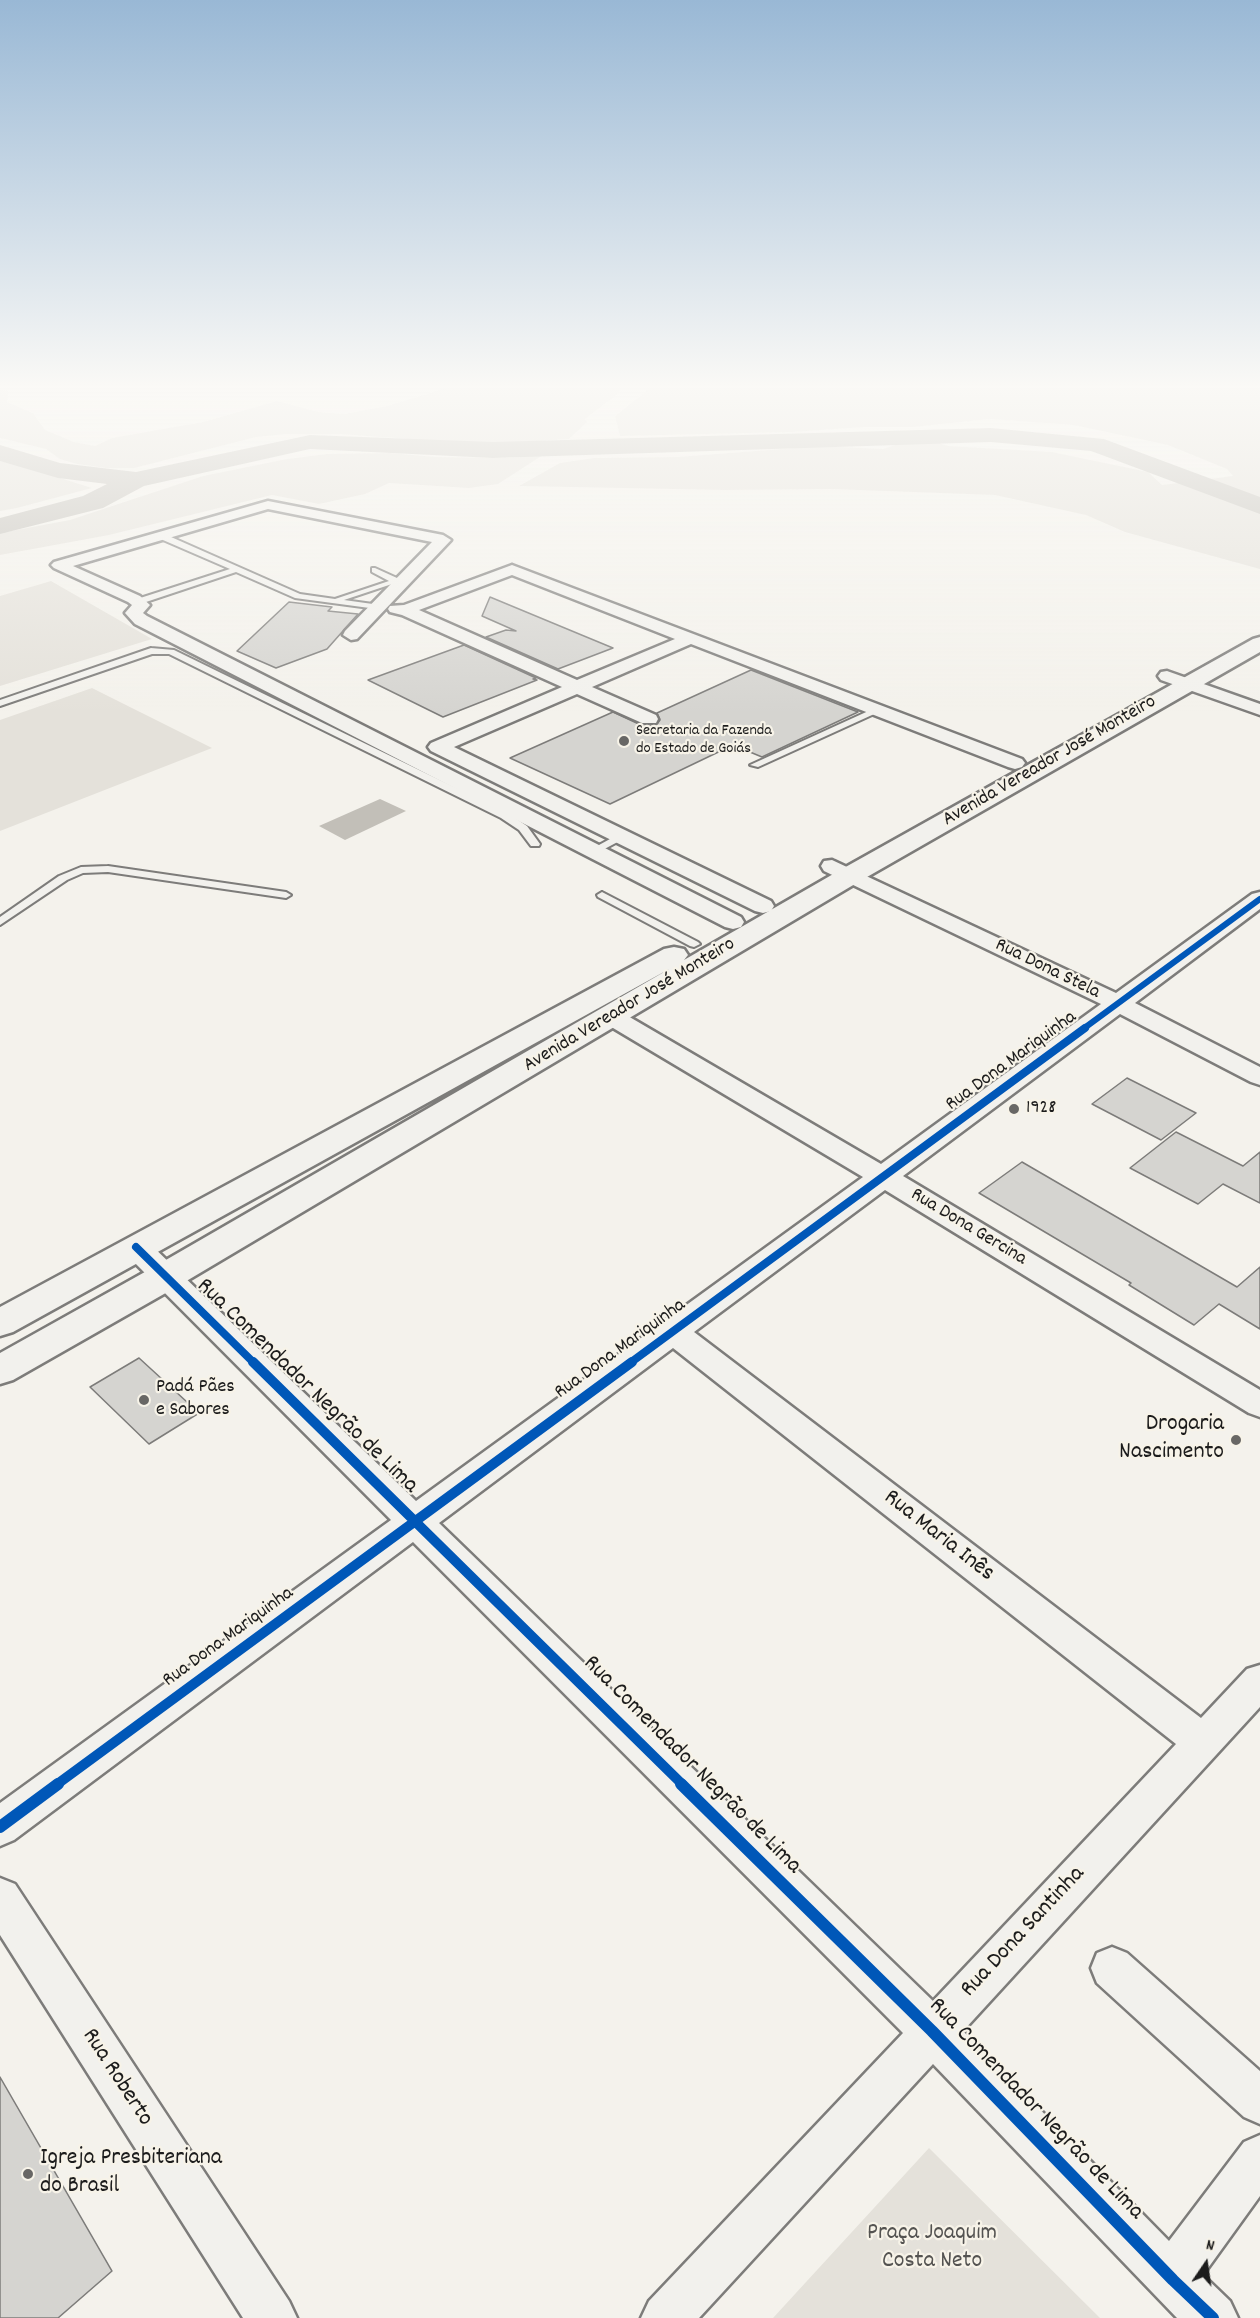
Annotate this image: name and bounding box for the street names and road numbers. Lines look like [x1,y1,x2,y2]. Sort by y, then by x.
street label: Avenida Vereador José Monteiro [939,691,1161,833]
street label: Avenida Vereador José Monteiro [520,933,740,1079]
street label: Rua Dona Stela [991,934,1103,1006]
street label: Rua Dona Mariquinha [942,1006,1082,1118]
street label: Rua Dona Gercina [906,1184,1030,1272]
street label: Rua Comendador Negrão de Lima [189,1273,423,1501]
street label: Rua Dona Mariquinha [551,1294,691,1406]
street label: Rua Maria Inês [877,1485,999,1589]
street label: Rua Dona Mariquinha [159,1582,299,1694]
street label: Rua Comendador Negrão de Lima [576,1651,806,1881]
street label: Rua Dona Santinha [956,1861,1092,2005]
street label: Rua Comendador Negrão de Lima [921,1993,1149,2227]
street label: Rua Roberto [74,2024,158,2132]

